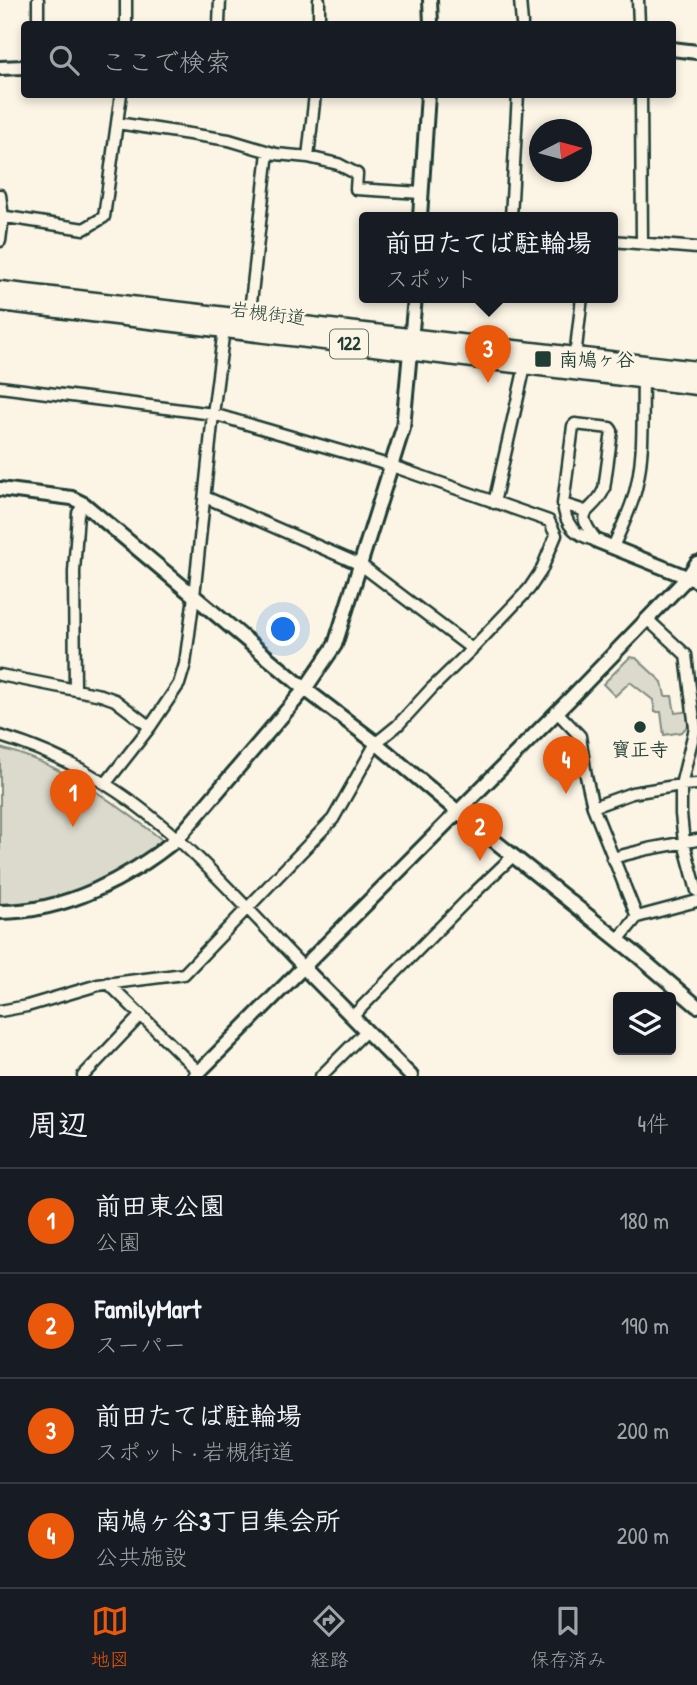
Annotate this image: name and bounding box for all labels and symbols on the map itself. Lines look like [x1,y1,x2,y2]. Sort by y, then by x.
north arrow [529,119,592,182]
street label: 岩槻街道 [229,295,307,331]
pin: 3 [465,325,511,383]
road number: 122 [330,330,368,358]
place label: 南鳩ヶ谷 [559,346,635,372]
marker: 南鳩ヶ谷 [533,349,553,369]
your location [266,612,300,646]
marker: 寶正寺 [632,719,648,735]
pin: 4 [543,736,589,794]
place label: 寶正寺 [611,736,669,762]
pin: 1 [50,769,96,827]
pin: 2 [457,803,503,861]

